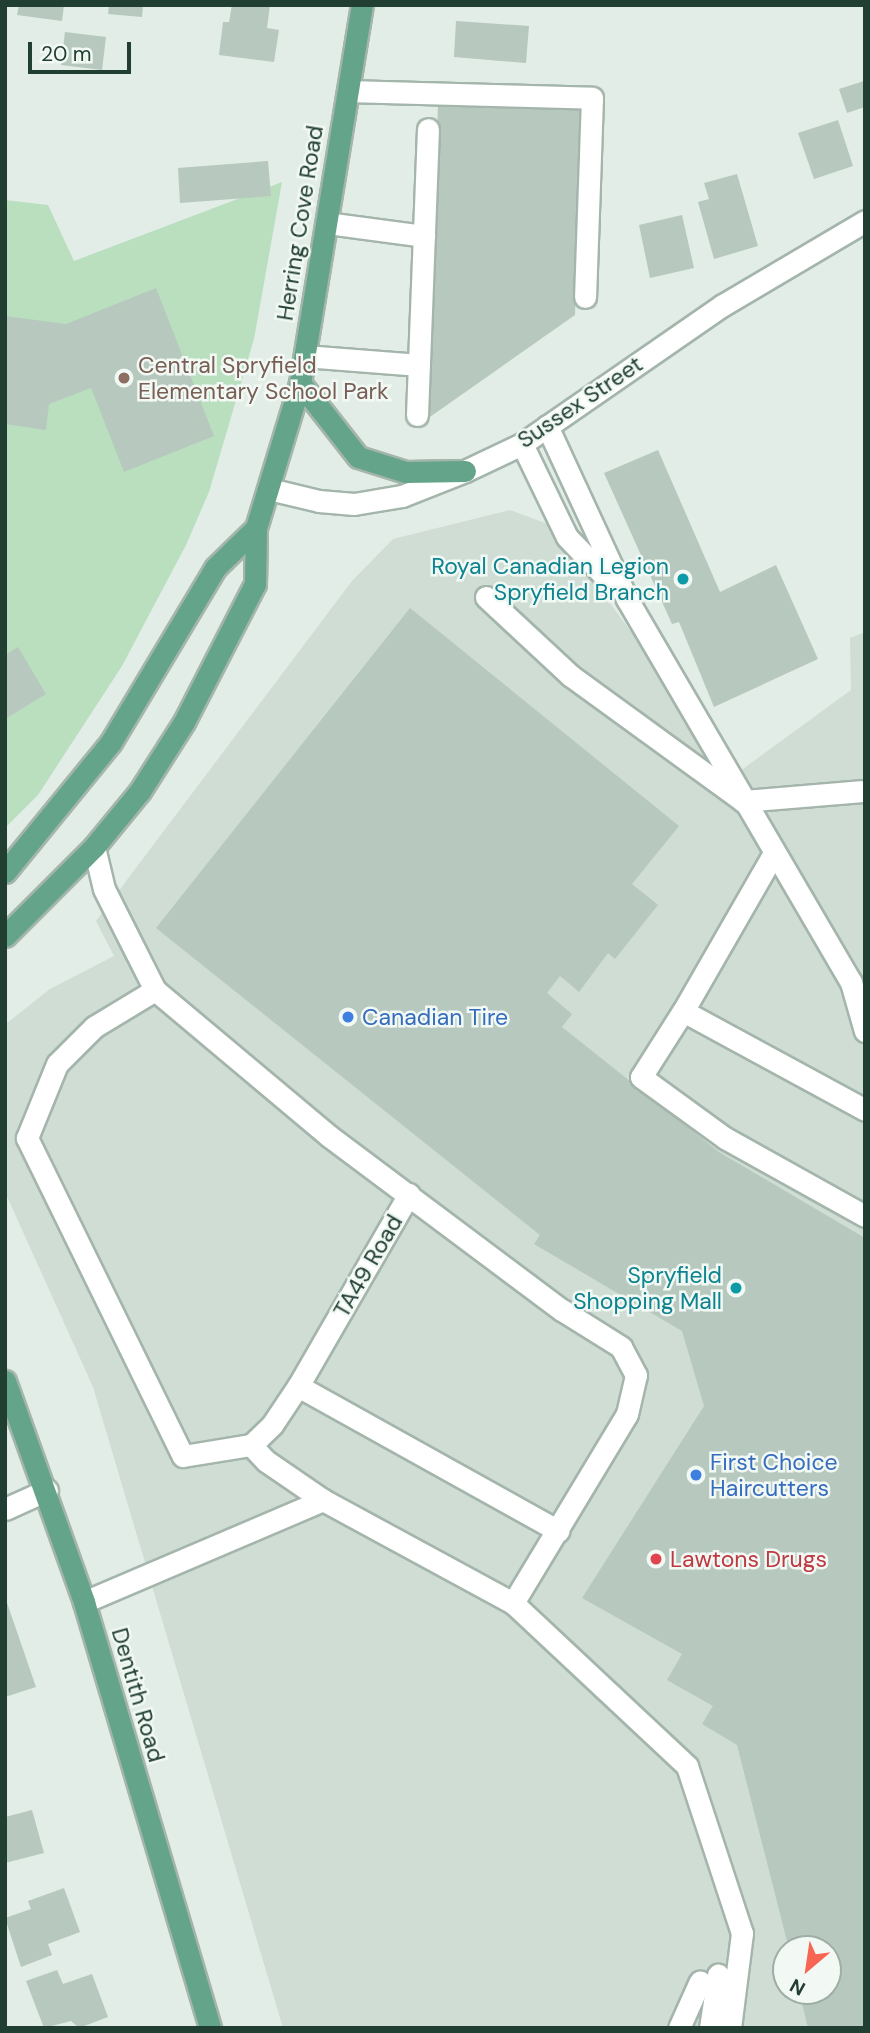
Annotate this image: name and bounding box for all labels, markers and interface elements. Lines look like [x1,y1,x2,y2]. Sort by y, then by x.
scale bar [32,28,135,72]
text: 20 m [41,40,92,68]
street label: Herring Cove Road [271,123,329,323]
street label: Sussex Street [512,350,648,454]
place label: Central Spryfield Elementary School Park [138,351,389,405]
marker: Central Spryfield Elementary School Park [116,370,132,386]
place label: Royal Canadian Legion Spryfield Branch [431,552,669,606]
marker: Royal Canadian Legion Spryfield Branch [675,571,691,587]
place label: Canadian Tire [362,1003,508,1031]
marker: Canadian Tire [340,1009,356,1025]
street label: TA49 Road [328,1210,408,1322]
place label: Spryfield Shopping Mall [573,1261,722,1315]
marker: Spryfield Shopping Mall [728,1280,744,1296]
place label: First Choice Haircutters [710,1448,838,1502]
marker: First Choice Haircutters [688,1467,704,1483]
place label: Lawtons Drugs [670,1545,827,1573]
marker: Lawtons Drugs [648,1551,664,1567]
street label: Dentith Road [106,1625,170,1765]
north arrow [772,1935,842,2005]
text: N [785,1973,810,2001]

